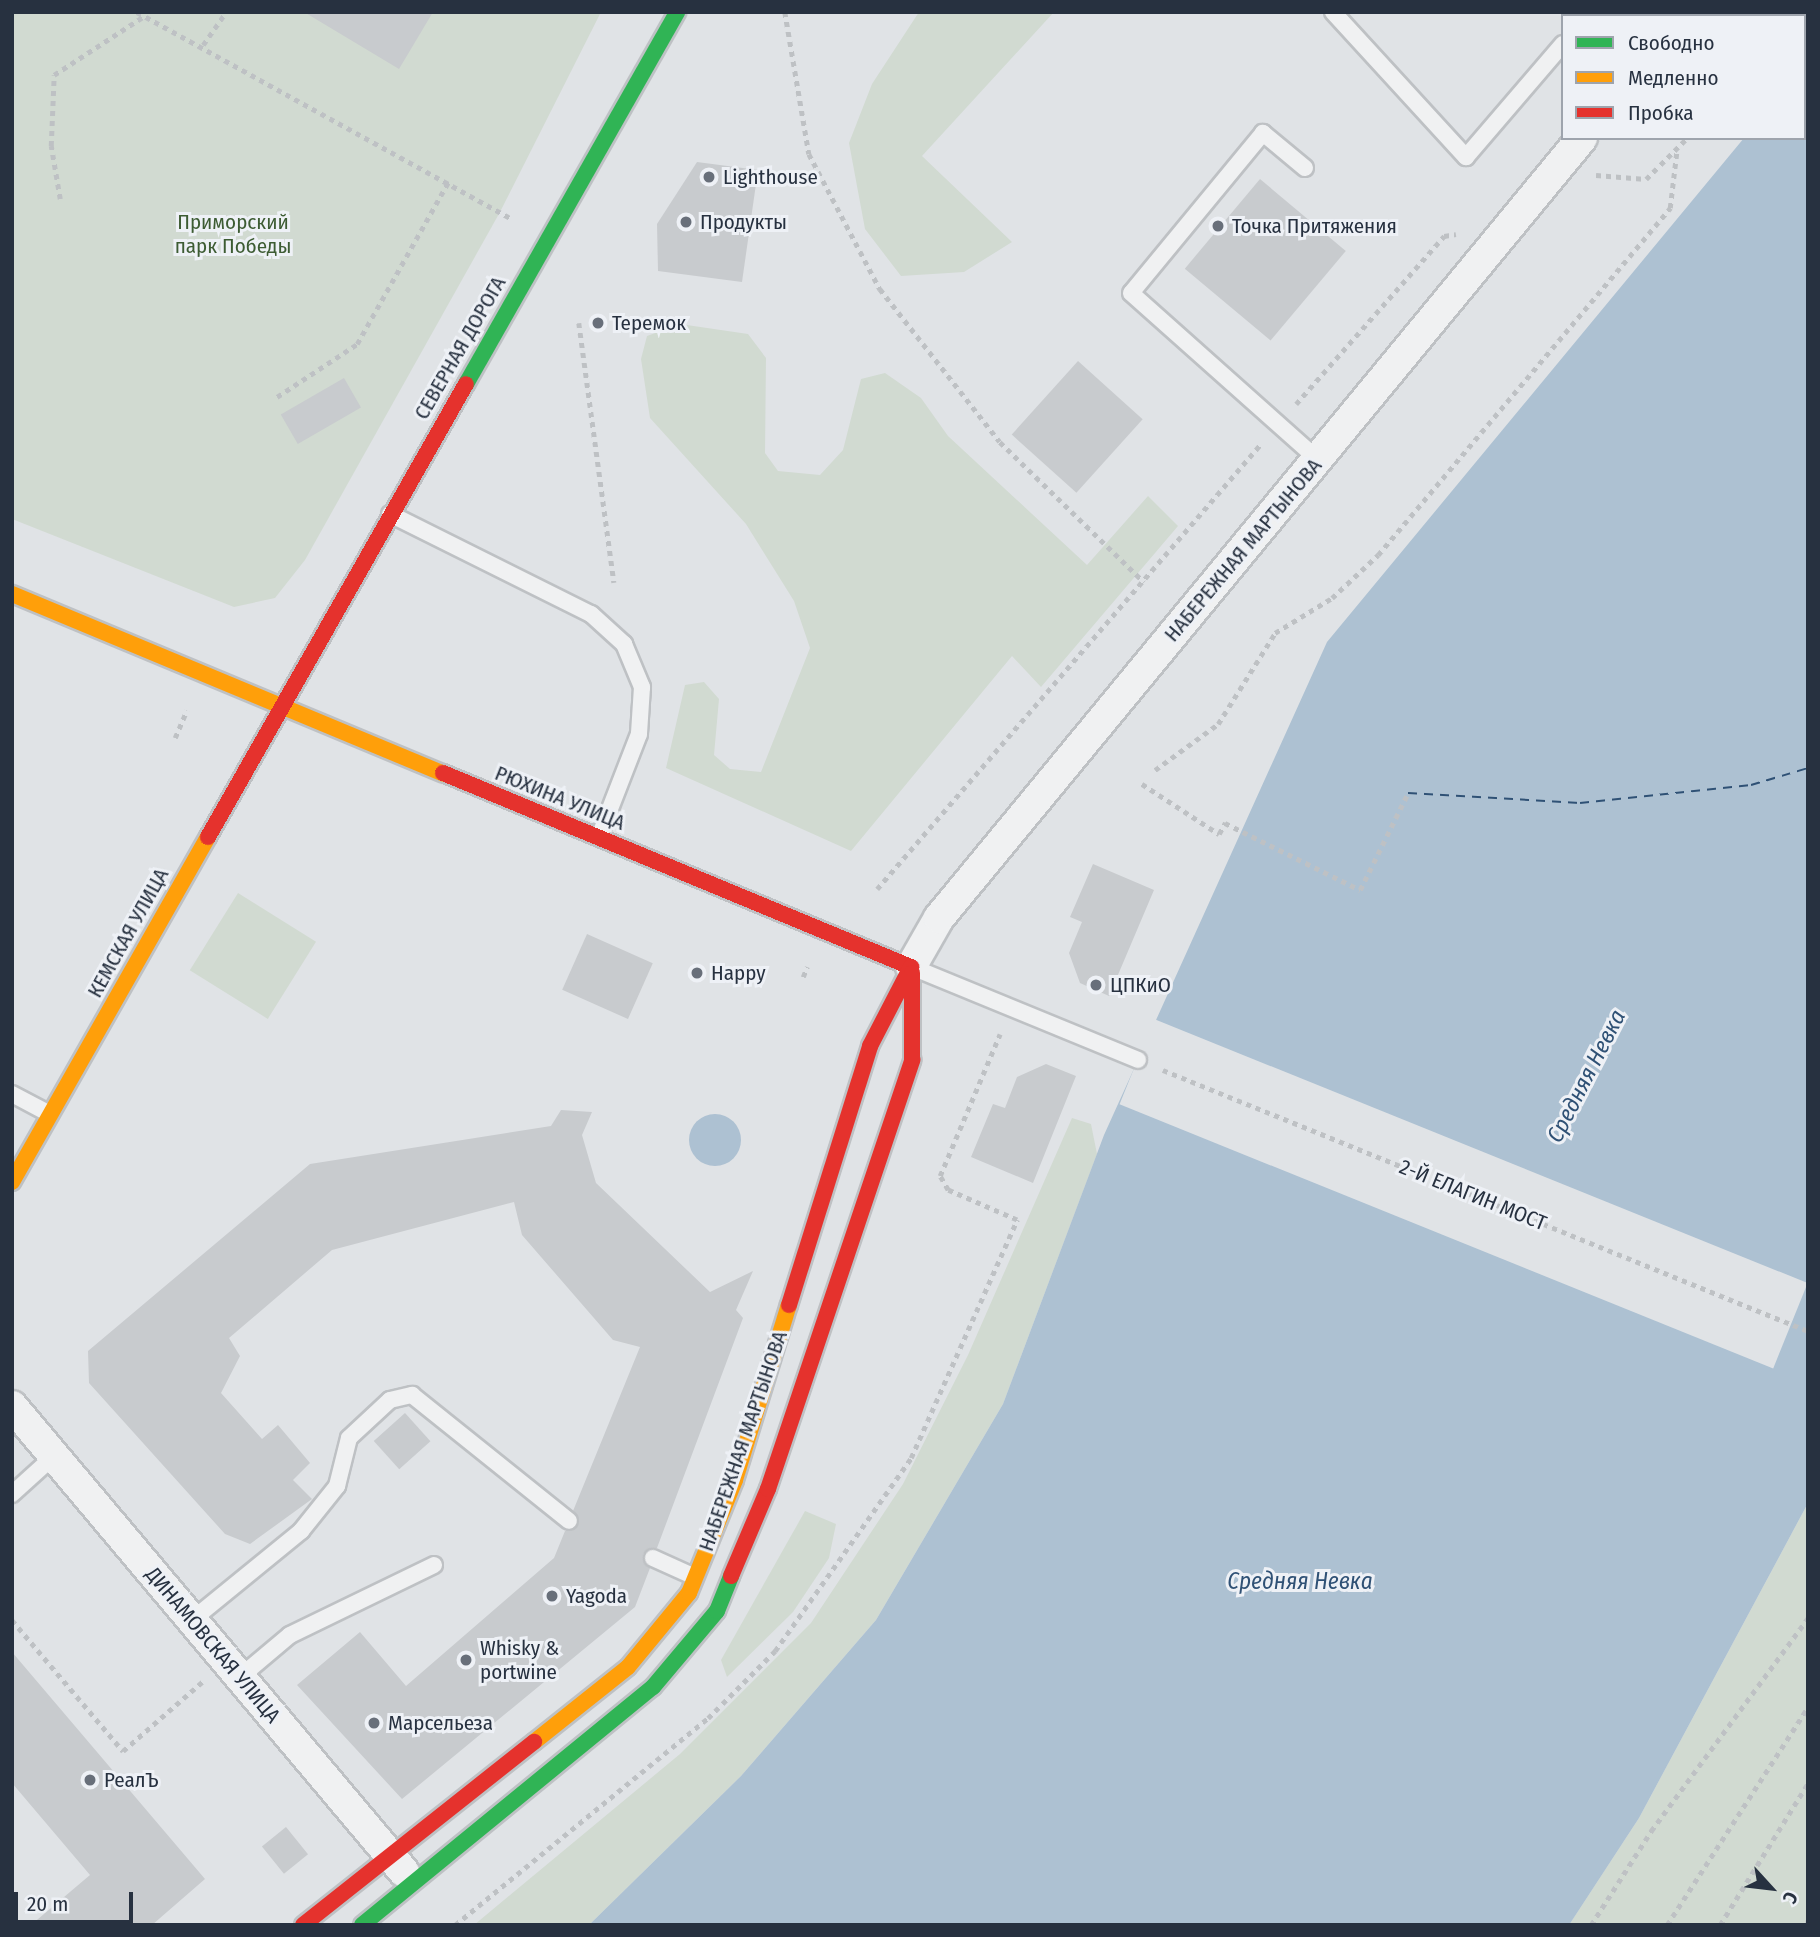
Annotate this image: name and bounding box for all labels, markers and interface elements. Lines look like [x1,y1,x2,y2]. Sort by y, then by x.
legend [1561,14,1806,140]
text: Свободно [1628,30,1714,56]
text: Медленно [1628,65,1718,91]
text: Пробка [1628,100,1694,126]
place label: Lighthouse [723,164,818,190]
marker: Lighthouse [701,169,717,185]
park label: Приморский парк Победы [175,209,291,259]
place label: Продукты [700,209,787,235]
place label: Точка Притяжения [1232,213,1397,239]
marker: Продукты [678,214,694,230]
marker: Точка Притяжения [1210,218,1226,234]
street label: СЕВЕРНАЯ ДОРОГА [409,272,511,424]
place label: Теремок [612,310,686,336]
marker: Теремок [590,315,606,331]
street label: НАБЕРЕЖНАЯ МАРТЫНОВА [1159,453,1327,647]
street label: РЮХИНА УЛИЦА [491,760,629,836]
street label: КЕМСКАЯ УЛИЦА [82,864,174,1002]
place label: Happy [711,960,766,986]
marker: Happy [689,965,705,981]
place label: ЦПКиО [1110,972,1171,998]
marker: ЦПКиО [1088,977,1104,993]
water label: Средняя Невка [1541,1005,1631,1147]
street label: 2-Й ЕЛАГИН МОСТ [1396,1154,1550,1236]
street label: НАБЕРЕЖНАЯ МАРТЫНОВА [693,1328,793,1554]
street label: ДИНАМОВСКАЯ УЛИЦА [141,1562,285,1728]
water label: Средняя Невка [1227,1567,1373,1595]
place label: Yagoda [566,1583,627,1609]
marker: Yagoda [544,1588,560,1604]
place label: Whisky & portwine [480,1635,559,1685]
marker: Whisky & portwine [458,1652,474,1668]
place label: Марсельеза [388,1710,493,1736]
marker: Марсельеза [366,1715,382,1731]
place label: РеалЪ [104,1767,159,1793]
marker: РеалЪ [82,1772,98,1788]
north arrow [1736,1853,1806,1923]
scale bar [18,1878,136,1922]
text: С [1778,1888,1803,1907]
text: 20 m [27,1891,68,1917]

